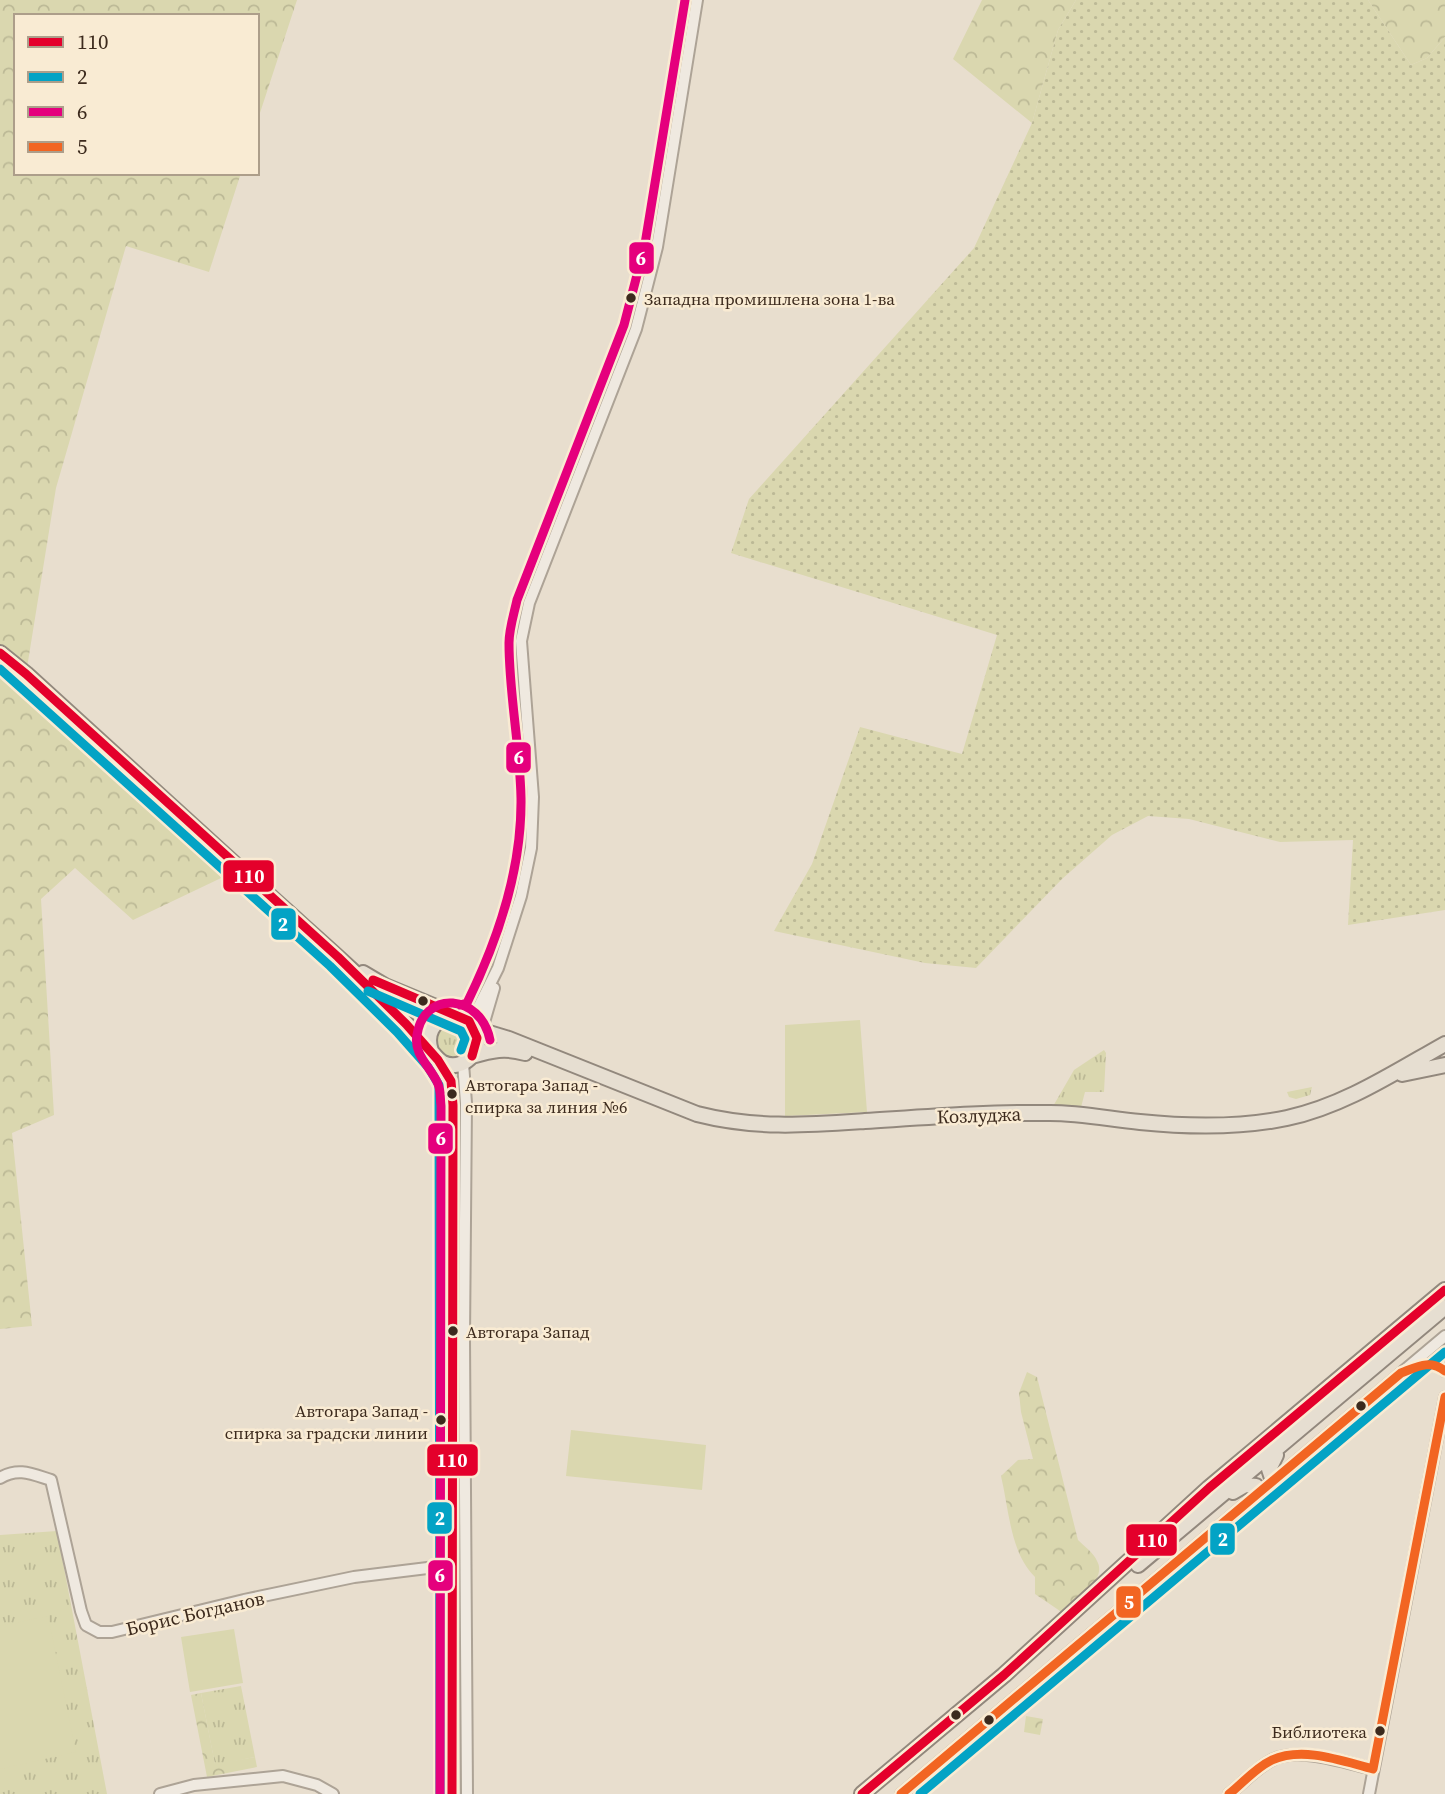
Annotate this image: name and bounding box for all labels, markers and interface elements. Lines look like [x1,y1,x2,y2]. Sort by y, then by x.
legend [14,14,259,175]
text: 110 [77,27,109,56]
text: 2 [77,62,88,91]
text: 6 [77,97,88,126]
text: 5 [77,132,88,161]
line badge: 6 [628,241,655,275]
text: 6 [636,245,646,271]
place label: Западна промишлена зона 1-ва [644,287,895,311]
marker: Западна промишлена зона 1-ва [624,291,638,305]
line badge: 6 [505,741,532,774]
text: 6 [514,744,524,770]
line badge: 110 [222,859,275,893]
text: 110 [234,863,264,889]
line badge: 2 [270,907,297,941]
text: 2 [278,911,288,937]
unlabelled marker [416,994,430,1008]
place label: Автогара Запад - спирка за линия №6 [465,1073,628,1119]
marker: Автогара Запад - спирка за линия №6 [445,1087,459,1101]
street label: Козлуджа [936,1101,1022,1129]
line badge: 6 [427,1122,454,1155]
text: 6 [436,1125,446,1151]
place label: Автогара Запад [466,1320,590,1344]
marker: Автогара Запад [446,1324,460,1338]
place label: Автогара Запад - спирка за градски линии [225,1399,428,1445]
unlabelled marker [1354,1399,1368,1413]
marker: Автогара Запад - спирка за градски линии [434,1413,448,1427]
line badge: 110 [426,1443,479,1477]
text: 110 [437,1447,467,1473]
line badge: 2 [426,1501,453,1535]
text: 2 [435,1505,445,1531]
line badge: 2 [1209,1522,1236,1556]
line badge: 110 [1125,1523,1178,1557]
text: 2 [1218,1526,1228,1552]
text: 110 [1137,1527,1167,1553]
line badge: 6 [427,1559,454,1592]
text: 6 [435,1562,445,1588]
street label: Борис Богданов [123,1584,267,1642]
line badge: 5 [1115,1585,1142,1619]
text: 5 [1124,1589,1134,1615]
unlabelled marker [949,1708,963,1722]
unlabelled marker [982,1713,996,1727]
place label: Библиотека [1271,1720,1367,1744]
marker: Библиотека [1373,1724,1387,1738]

